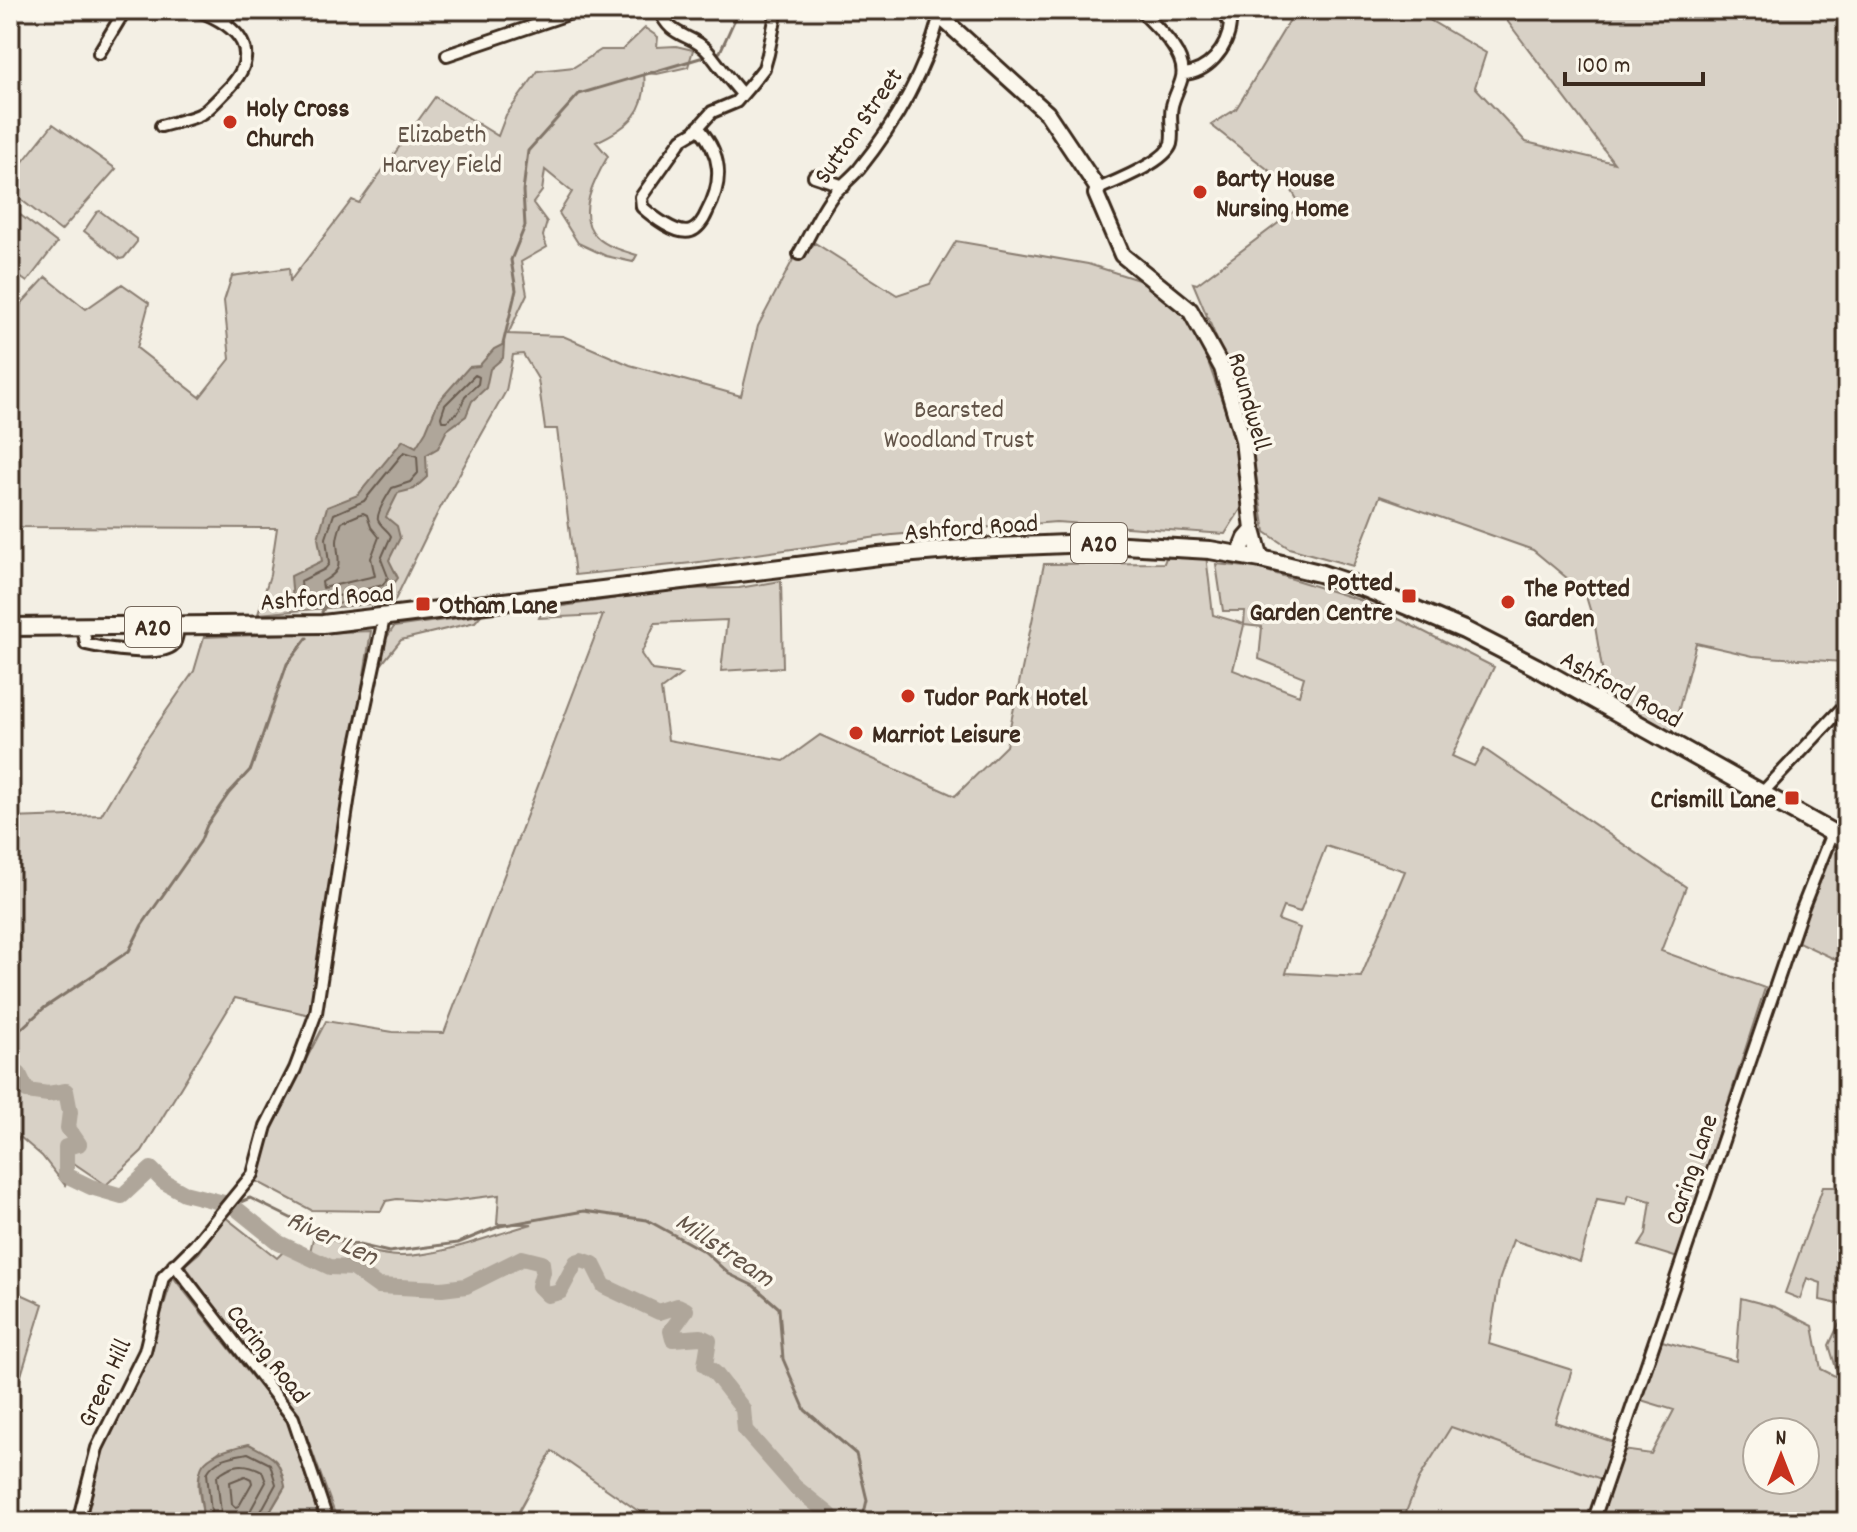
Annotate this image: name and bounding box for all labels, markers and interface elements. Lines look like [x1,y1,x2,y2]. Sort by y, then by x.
scale bar [1565,36,1703,86]
text: 100 m [1577,50,1630,84]
street label: Sutton Street [806,61,914,193]
place label: Holy Cross Church [246,92,350,159]
marker: Holy Cross Church [221,113,239,131]
park label: Elizabeth Harvey Field [382,118,502,185]
place label: Barty House Nursing Home [1216,162,1349,229]
marker: Barty House Nursing Home [1191,183,1209,201]
street label: Roundwell [1216,349,1279,455]
park label: Bearsted Woodland Trust [884,393,1035,460]
street label: Ashford Road [903,506,1039,553]
road number: A20 [1071,523,1127,563]
place label: Potted Garden Centre [1249,566,1393,633]
place label: The Potted Garden [1524,572,1630,639]
street label: Ashford Road [259,576,395,623]
marker: Potted Garden Centre [1400,587,1418,605]
place label: Otham Lane [439,589,558,626]
marker: The Potted Garden [1499,593,1517,611]
marker: Otham Lane [414,595,432,613]
road number: A20 [125,607,181,647]
street label: Ashford Road [1553,642,1688,740]
place label: Tudor Park Hotel [924,681,1088,718]
marker: Tudor Park Hotel [899,687,917,705]
place label: Marriot Leisure [872,718,1021,755]
marker: Marriot Leisure [847,724,865,742]
place label: Crismill Lane [1651,783,1776,820]
marker: Crismill Lane [1783,789,1801,807]
street label: Caring Lane [1657,1110,1730,1231]
water label: River Len [279,1202,384,1279]
water label: Millstream [666,1204,781,1300]
street label: Caring Road [216,1298,317,1413]
street label: Green Hill [70,1333,143,1434]
north arrow [1741,1416,1821,1496]
text: N [1776,1424,1787,1455]

